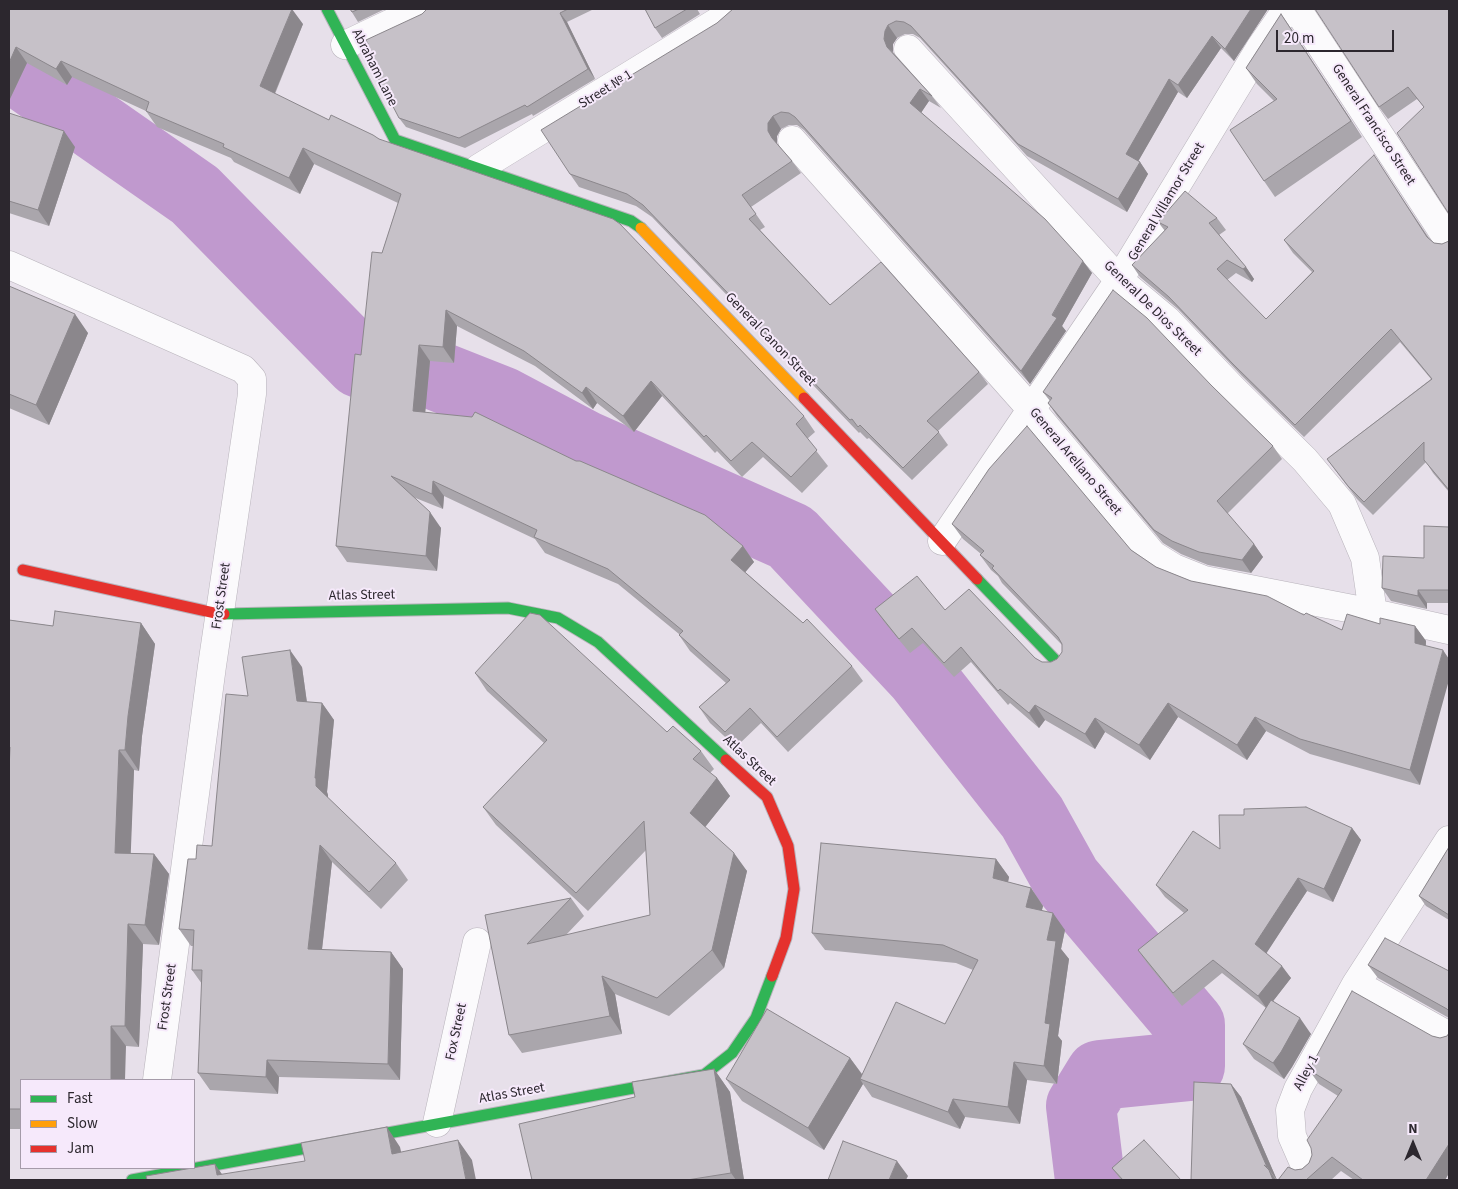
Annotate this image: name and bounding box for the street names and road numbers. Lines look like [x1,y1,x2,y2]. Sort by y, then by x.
street label: Abraham Lane [347,27,401,109]
street label: General Francisco Street [1327,61,1419,189]
street label: Street № 1 [576,67,636,113]
street label: General Villamor Street [1125,140,1209,264]
street label: General De Dios Street [1099,258,1205,360]
street label: General Canon Street [721,290,819,390]
street label: General Arellano Street [1025,405,1125,519]
street label: Frost Street [209,562,235,630]
street label: Atlas Street [329,587,395,605]
street label: Atlas Street [719,732,779,790]
street label: Frost Street [155,963,181,1031]
street label: Fox Street [443,1002,471,1062]
street label: Alley 1 [1291,1052,1323,1094]
street label: Atlas Street [478,1080,546,1108]

